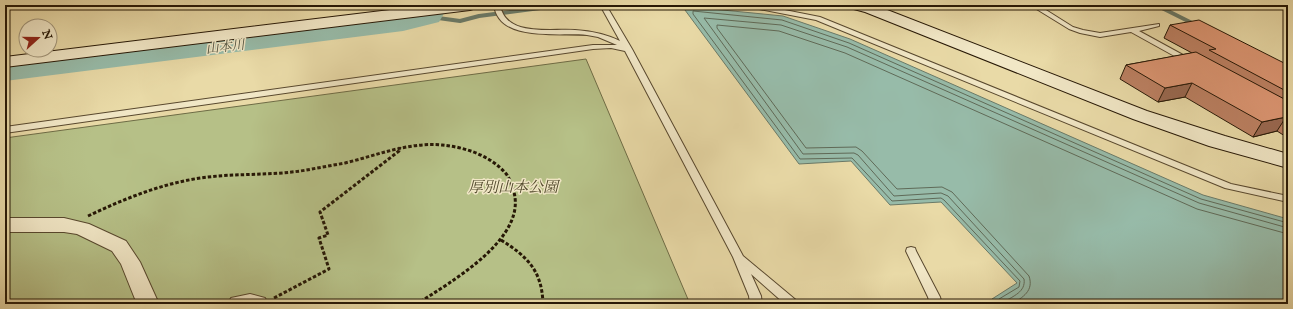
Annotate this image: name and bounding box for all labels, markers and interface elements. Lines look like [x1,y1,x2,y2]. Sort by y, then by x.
north arrow [18,18,58,58]
text: N [38,27,55,42]
water label: 山本川 [205,36,248,58]
park label: 厚別山本公園 [468,178,561,197]

